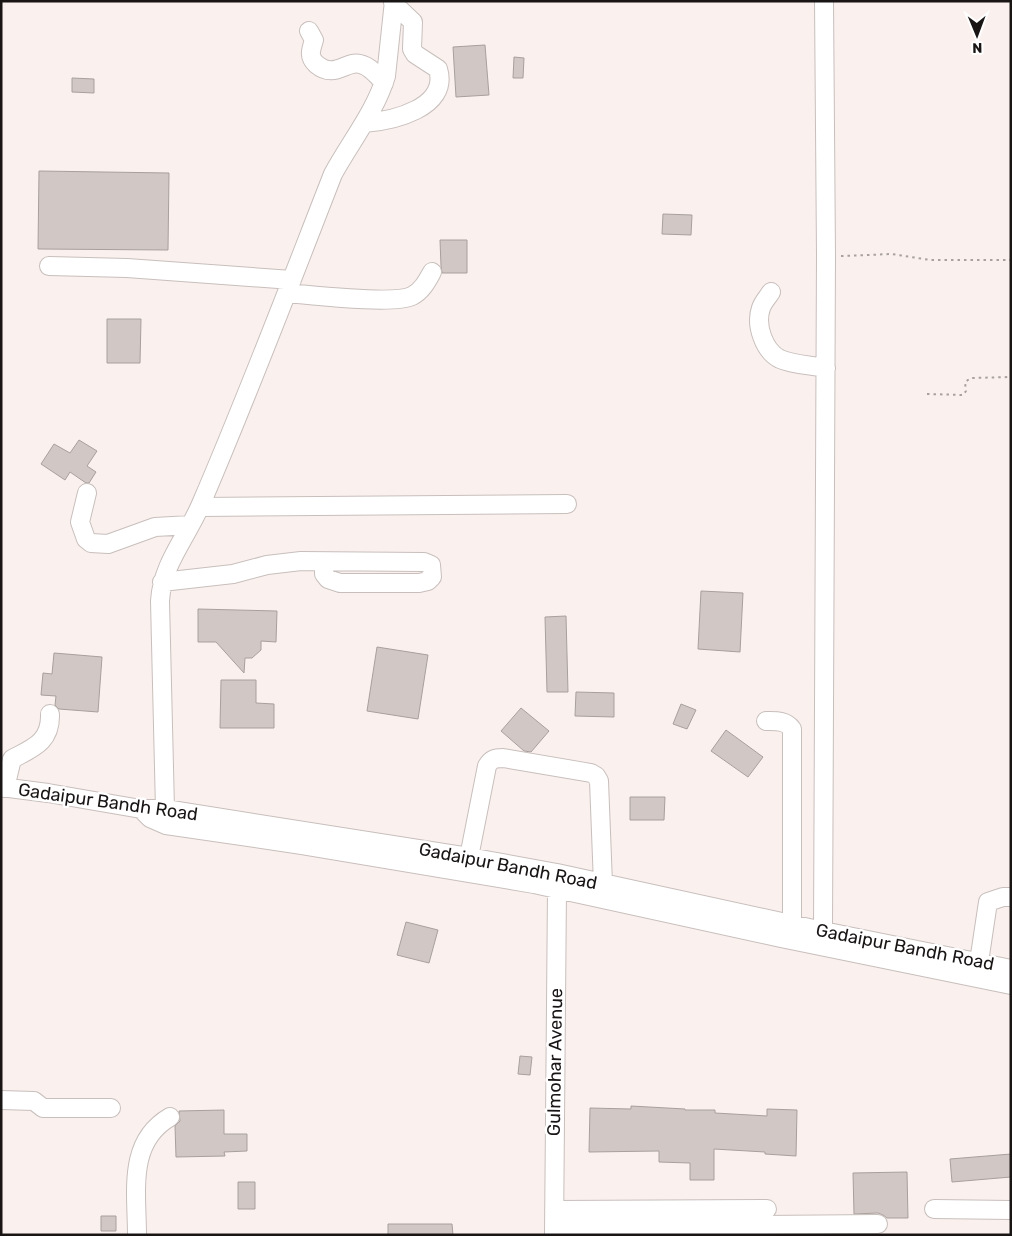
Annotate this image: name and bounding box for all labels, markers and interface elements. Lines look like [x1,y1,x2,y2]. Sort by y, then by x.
north arrow [952,10,1002,60]
text: N [972,39,982,56]
street label: Gadaipur Bandh Road [17,778,199,826]
street label: Gadaipur Bandh Road [417,838,599,894]
street label: Gadaipur Bandh Road [814,919,996,975]
street label: Gulmohar Avenue [543,988,567,1136]

